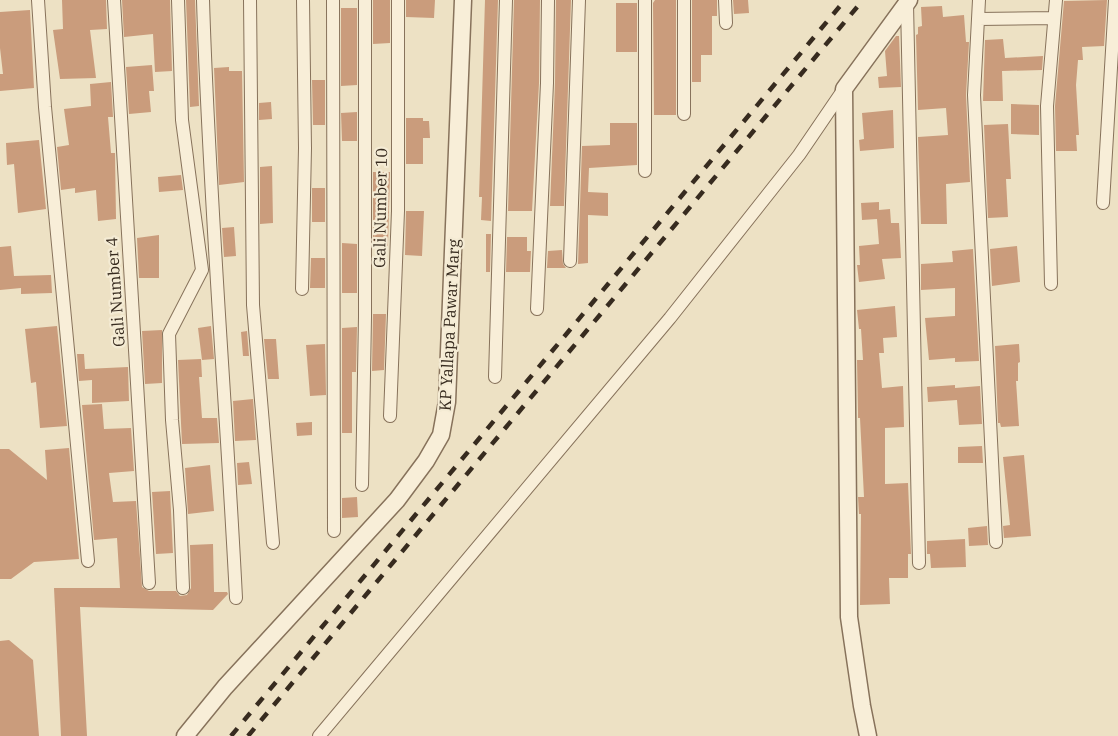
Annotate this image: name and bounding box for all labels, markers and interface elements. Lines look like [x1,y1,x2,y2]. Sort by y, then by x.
street label: Gali Number 10 [369,148,391,268]
street label: Gali Number 4 [101,236,129,348]
street label: KP Yallapa Pawar Marg [435,238,464,412]

